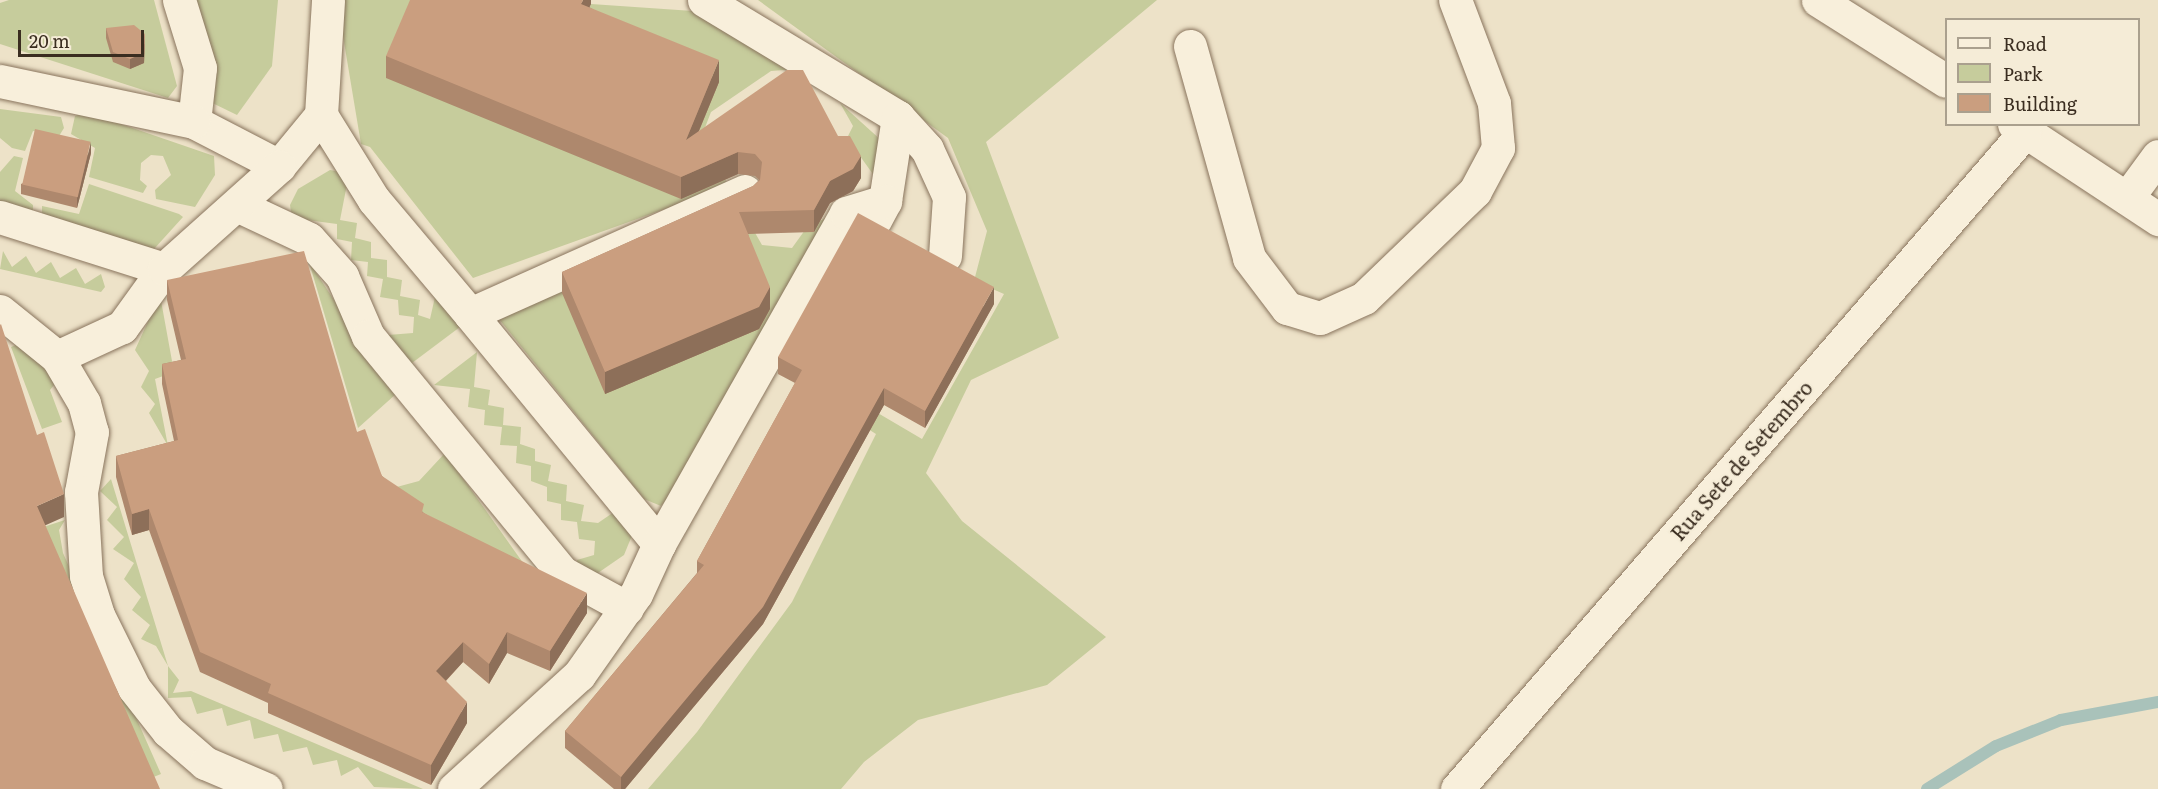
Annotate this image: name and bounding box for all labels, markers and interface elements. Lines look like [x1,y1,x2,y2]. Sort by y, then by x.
scale bar [21,18,147,56]
legend [1945,18,2140,126]
text: 20 m [29,27,70,54]
text: Road [2003,30,2047,57]
text: Park [2003,60,2042,87]
text: Building [2003,90,2077,117]
street label: Rua Sete de Setembro [1665,375,1817,545]

